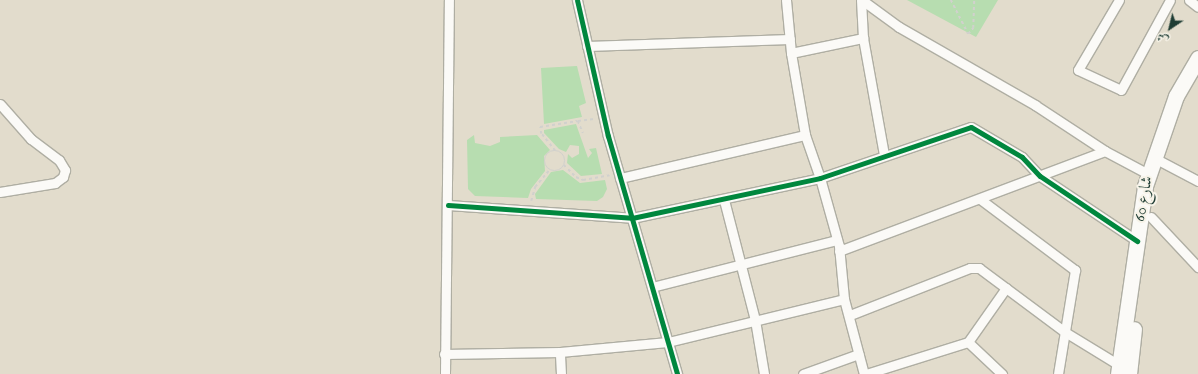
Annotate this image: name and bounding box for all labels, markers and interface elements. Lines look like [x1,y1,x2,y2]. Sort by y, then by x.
north arrow [1150,8,1190,48]
text: ش [1155,29,1172,47]
street label: شارع 60 [1131,175,1157,223]

